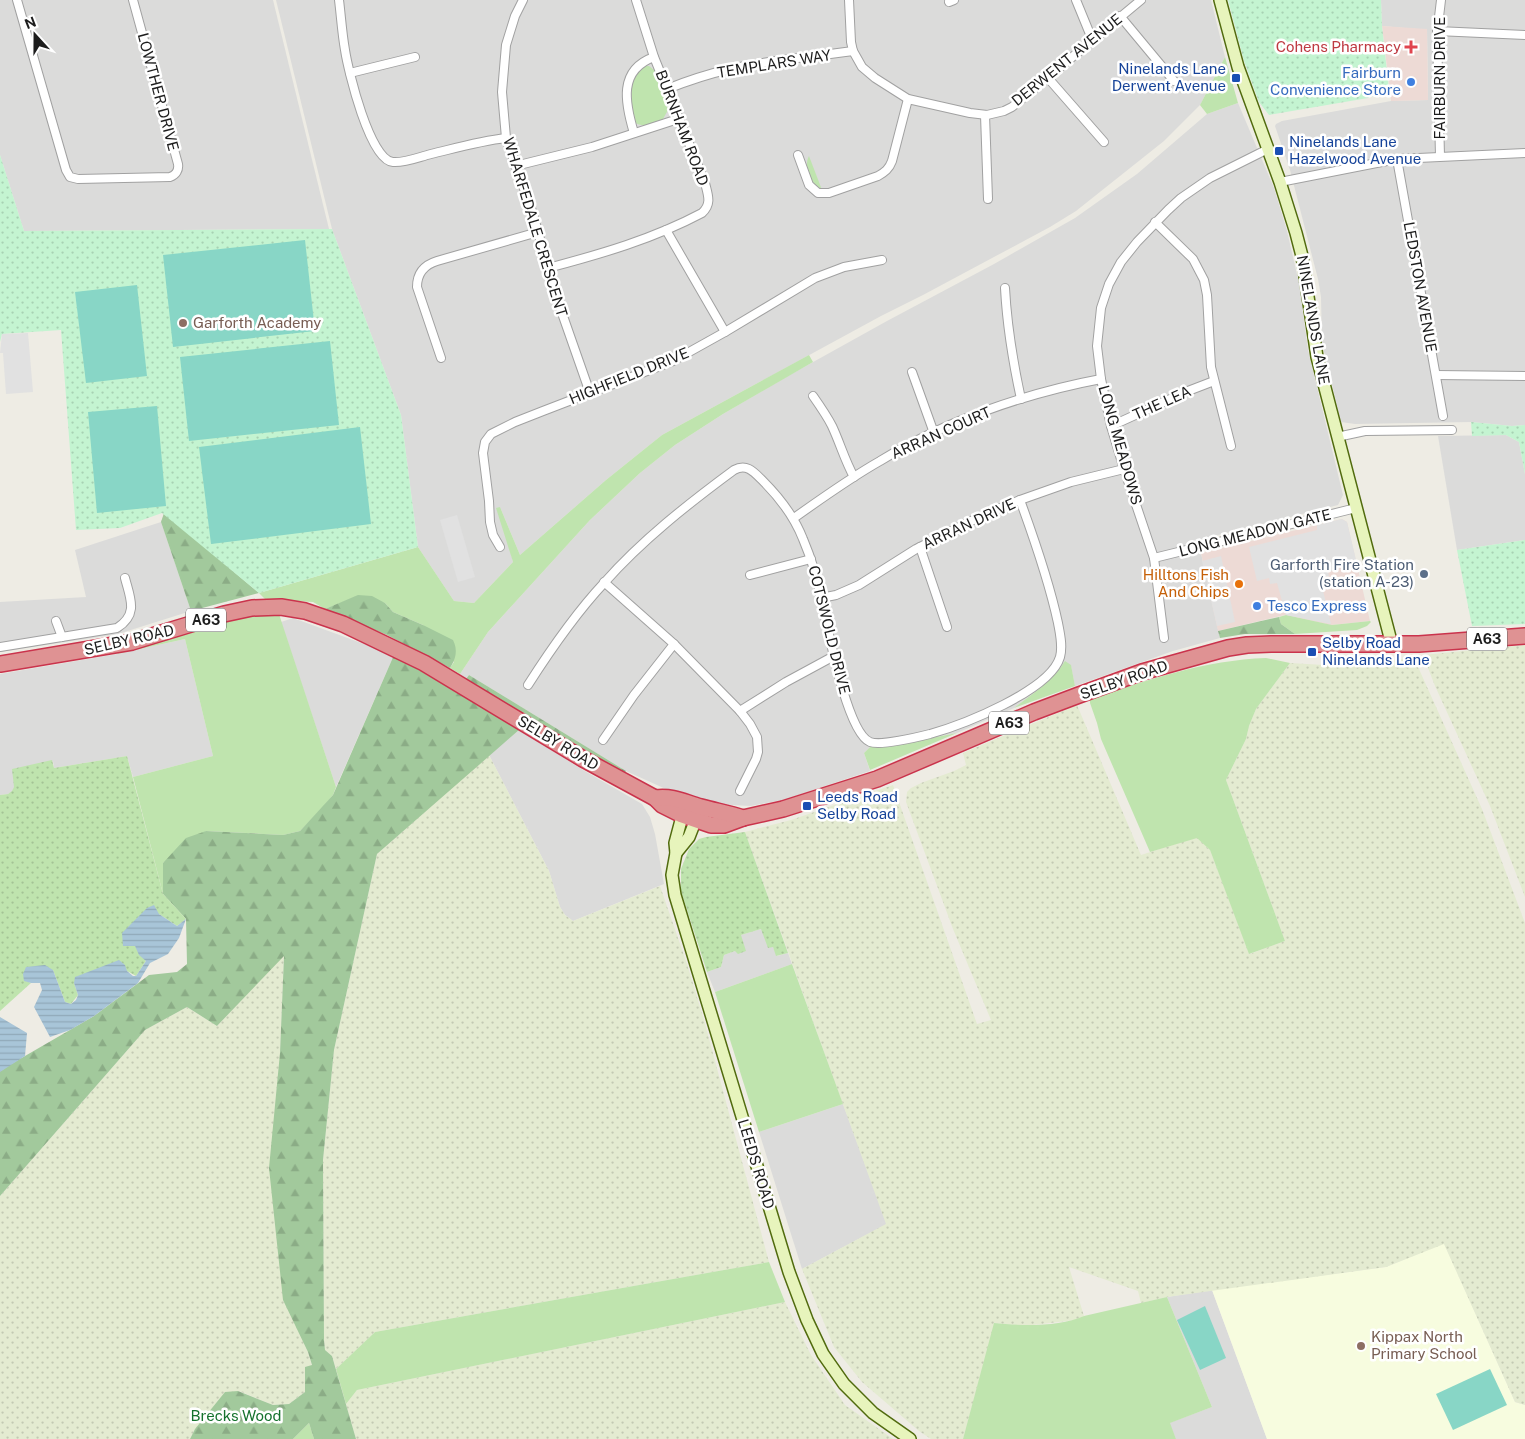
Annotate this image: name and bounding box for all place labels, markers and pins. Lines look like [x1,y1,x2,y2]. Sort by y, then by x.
place label: Cohens Pharmacy [1276,38,1401,55]
marker: Cohens Pharmacy [1405,41,1417,53]
place label: Ninelands Lane Derwent Avenue [1112,60,1226,94]
place label: Fairburn Convenience Store [1270,64,1401,98]
marker: Ninelands Lane Derwent Avenue [1230,72,1242,84]
marker: Fairburn Convenience Store [1405,76,1417,88]
place label: Ninelands Lane Hazelwood Avenue [1289,133,1421,167]
marker: Ninelands Lane Hazelwood Avenue [1273,145,1285,157]
place label: Garforth Academy [193,314,321,331]
marker: Garforth Academy [177,317,189,329]
place label: Garforth Fire Station (station A-23) [1270,556,1414,590]
place label: Hilltons Fish And Chips [1143,566,1229,600]
marker: Garforth Fire Station (station A-23) [1418,568,1430,580]
marker: Hilltons Fish And Chips [1233,578,1245,590]
place label: Tesco Express [1267,597,1367,614]
marker: Tesco Express [1251,600,1263,612]
place label: Selby Road Ninelands Lane [1322,634,1430,668]
marker: Selby Road Ninelands Lane [1306,646,1318,658]
place label: Leeds Road Selby Road [817,788,898,822]
marker: Leeds Road Selby Road [801,800,813,812]
place label: Kippax North Primary School [1371,1328,1477,1362]
marker: Kippax North Primary School [1355,1340,1367,1352]

